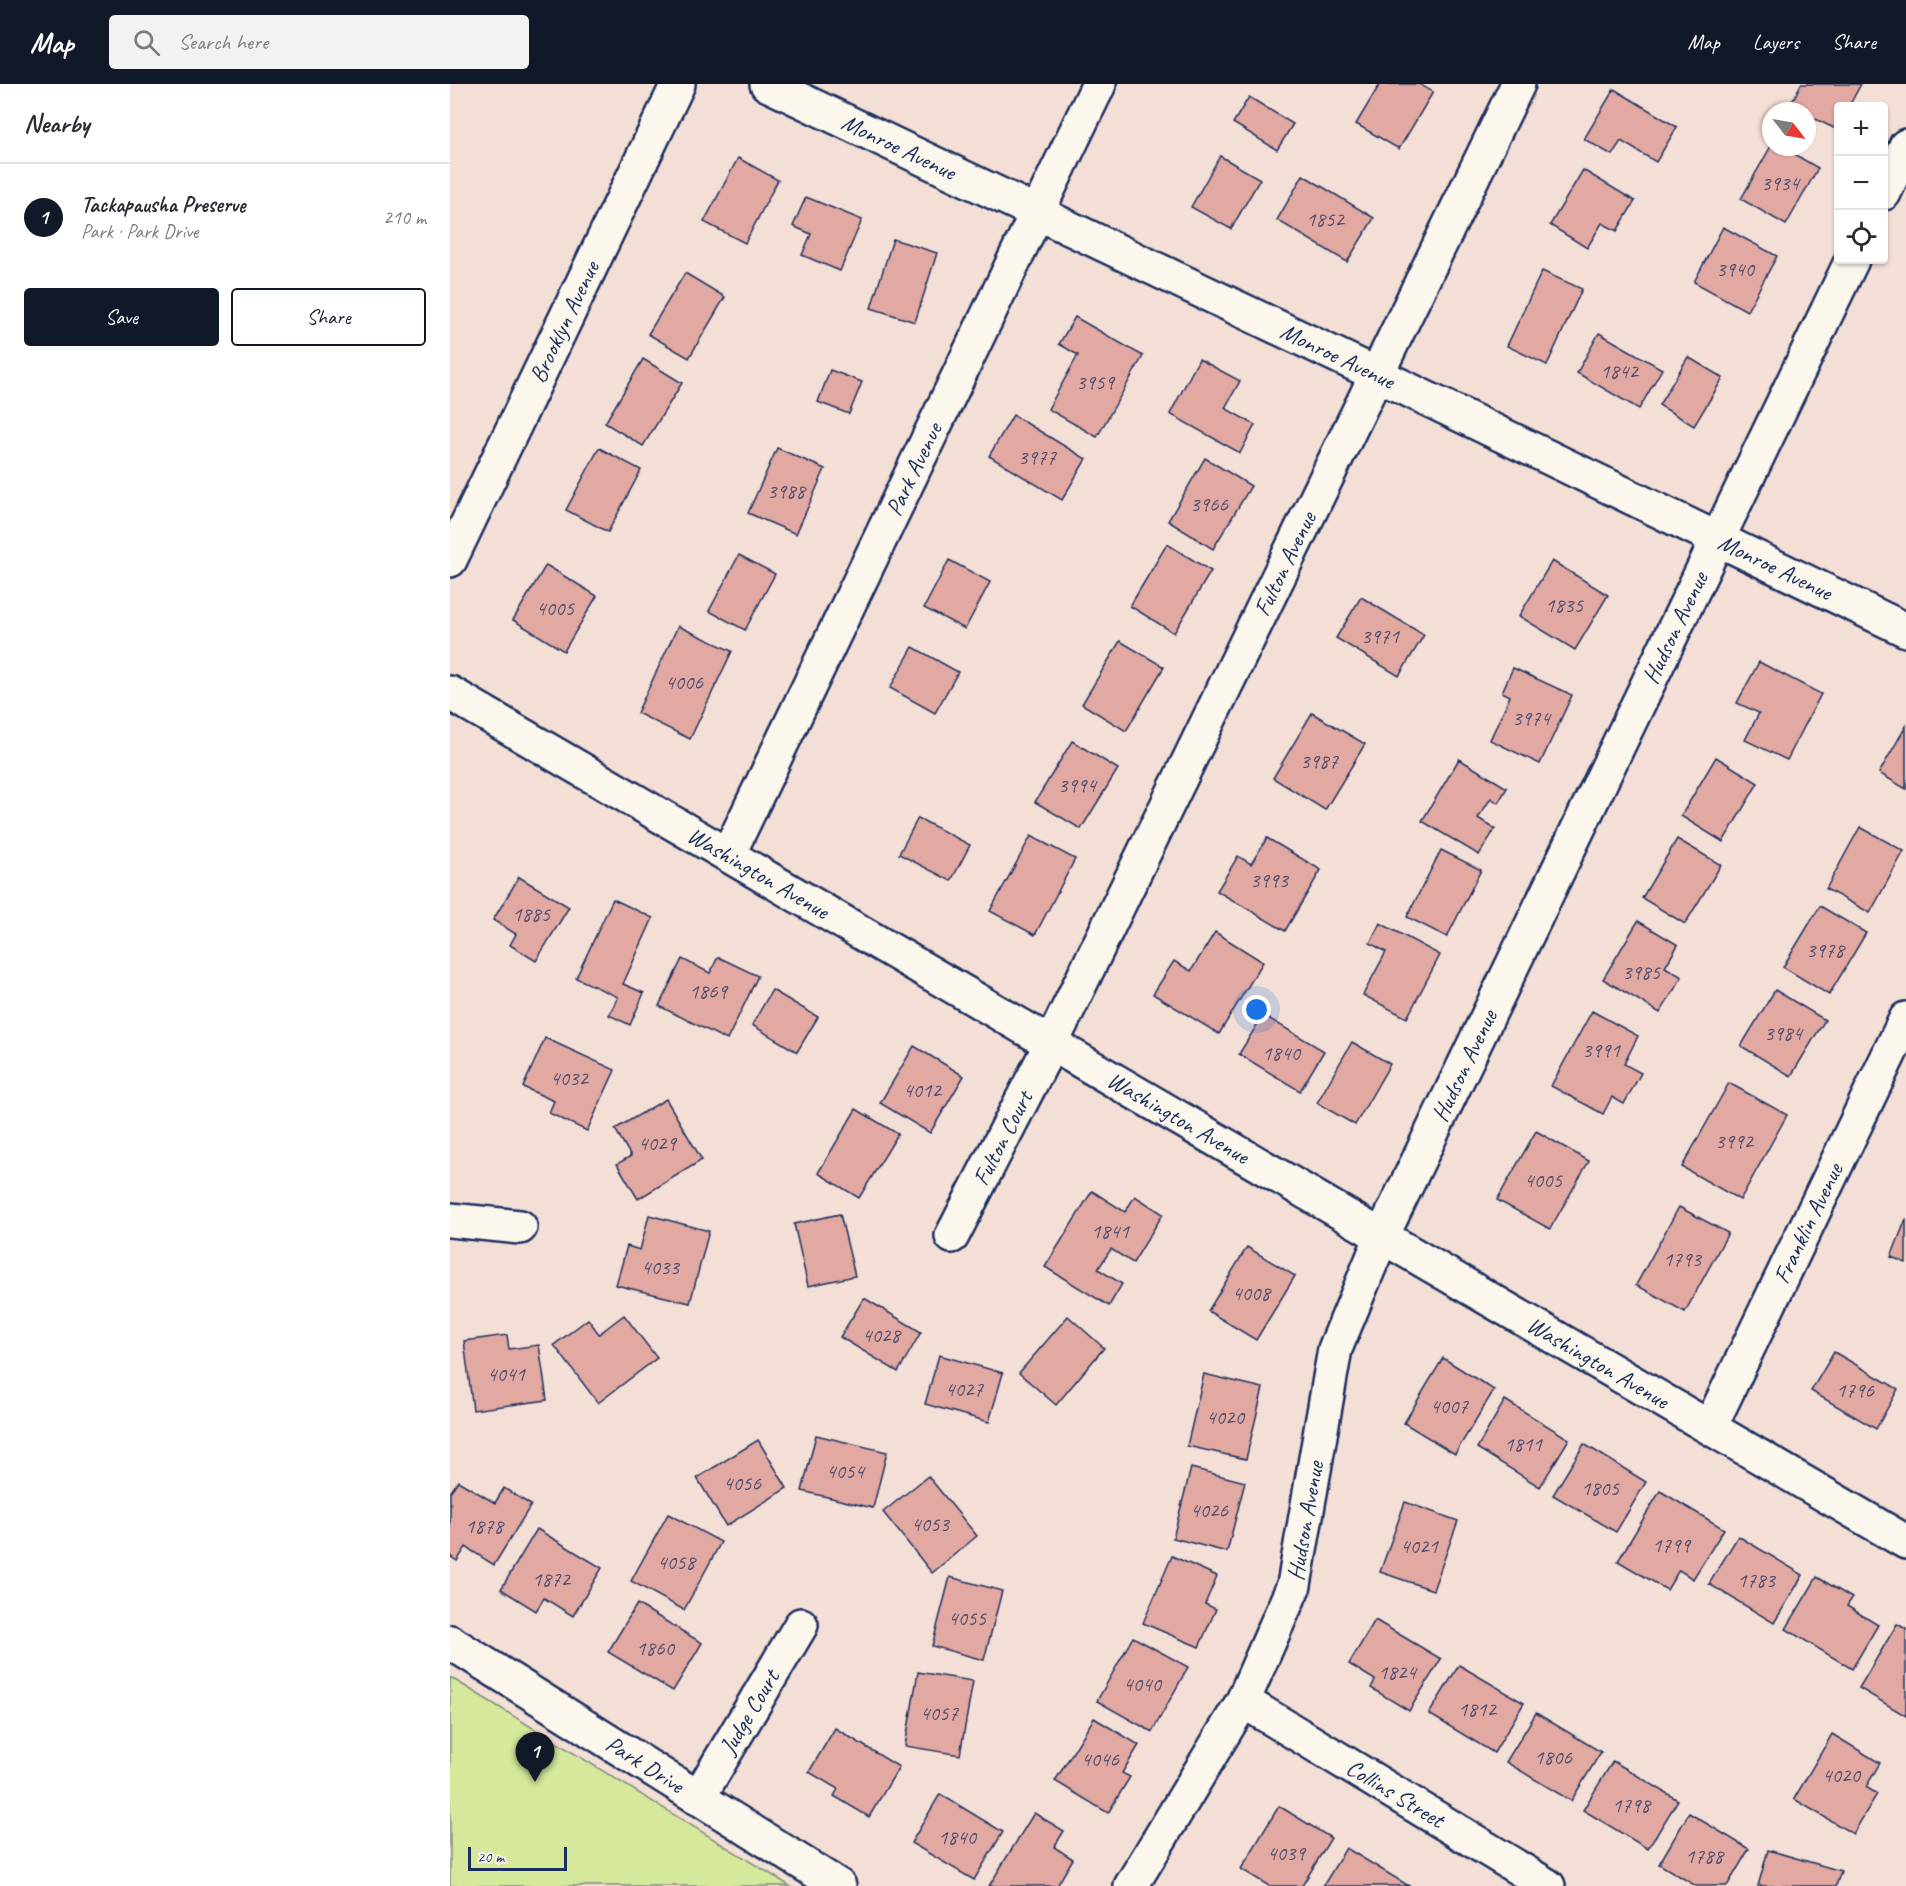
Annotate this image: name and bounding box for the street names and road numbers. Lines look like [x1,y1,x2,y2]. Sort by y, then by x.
street label: Monroe Avenue [837,107,963,188]
street label: Brooklyn Avenue [522,254,607,387]
street label: Monroe Avenue [1276,316,1401,397]
street label: Park Avenue [879,416,950,521]
street label: Fulton Avenue [1247,505,1324,621]
street label: Monroe Avenue [1714,527,1839,608]
street label: Hudson Avenue [1635,565,1715,688]
street label: Washington Avenue [682,820,837,927]
street label: Hudson Avenue [1424,1003,1505,1126]
street label: Washington Avenue [1102,1065,1256,1172]
street label: Fulton Court [966,1084,1040,1191]
street label: Franklin Avenue [1766,1156,1850,1288]
street label: Washington Avenue [1522,1309,1676,1417]
street label: Hudson Avenue [1280,1457,1331,1583]
street label: Judge Court [712,1663,787,1761]
street label: Park Drive [600,1728,691,1801]
street label: Collins Street [1341,1752,1451,1835]

